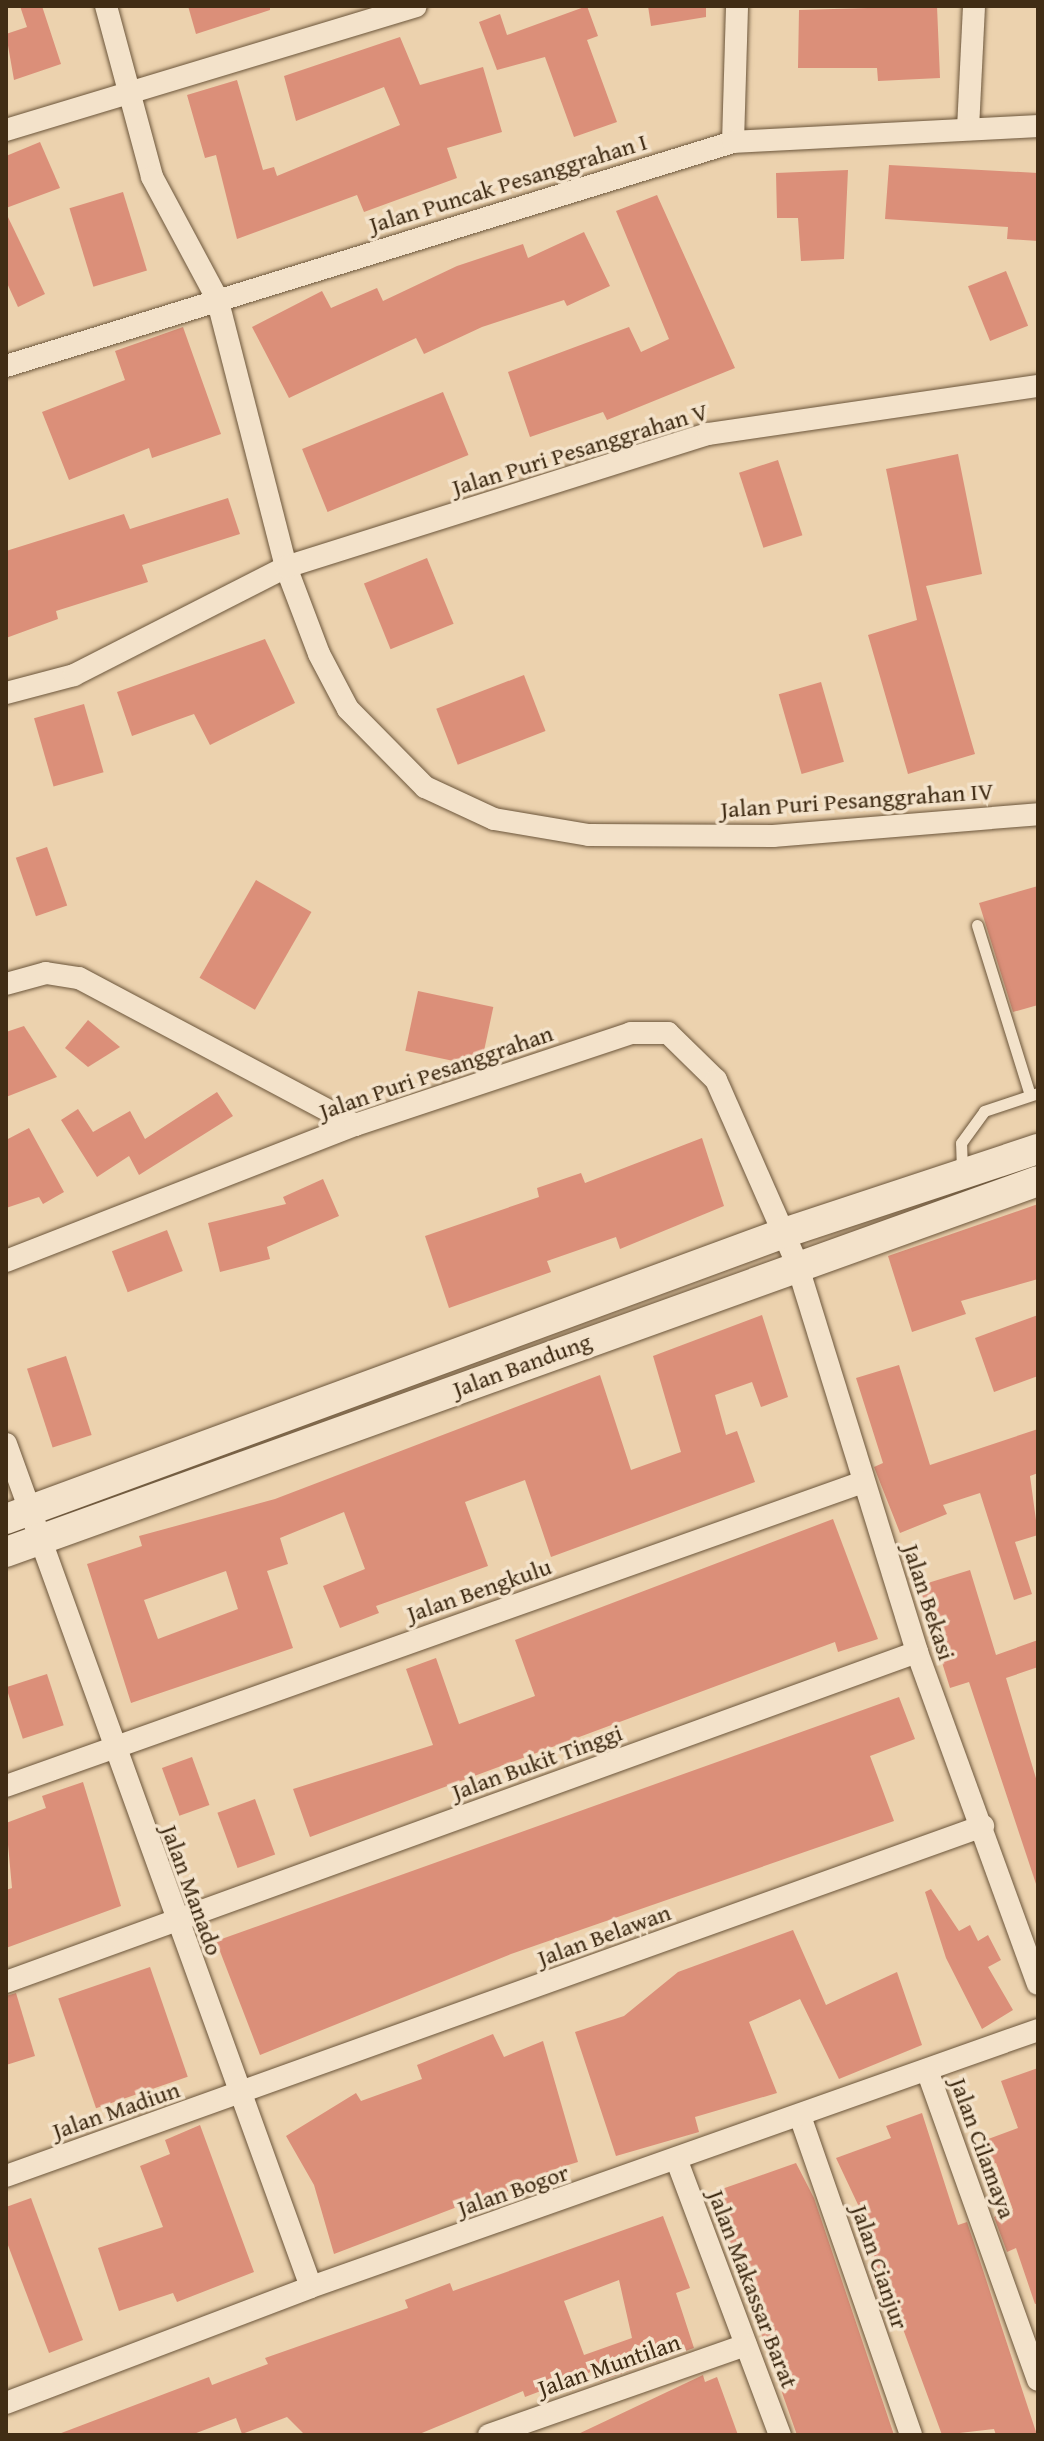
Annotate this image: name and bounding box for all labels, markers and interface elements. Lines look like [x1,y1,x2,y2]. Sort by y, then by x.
street label: Jalan Puncak Pesanggrahan I [366,127,650,239]
street label: Jalan Puri Pesanggrahan V [448,396,712,502]
street label: Jalan Puri Pesanggrahan IV [720,776,994,824]
street label: Jalan Puri Pesanggrahan [315,1018,557,1126]
street label: Jalan Bandung [449,1327,595,1403]
street label: Jalan Bekasi [897,1540,961,1664]
street label: Jalan Bengkulu [403,1552,555,1628]
street label: Jalan Bukit Tinggi [448,1718,626,1806]
street label: Jalan Manado [155,1821,229,1959]
street label: Jalan Belawan [533,1898,675,1972]
street label: Jalan Cilamaya [944,2074,1022,2222]
street label: Jalan Madiun [49,2075,183,2145]
street label: Jalan Bogor [454,2158,572,2222]
street label: Jalan Makassar Barat [702,2186,804,2392]
street label: Jalan Cianjur [845,2201,915,2333]
street label: Jalan Muntilan [534,2327,684,2403]

